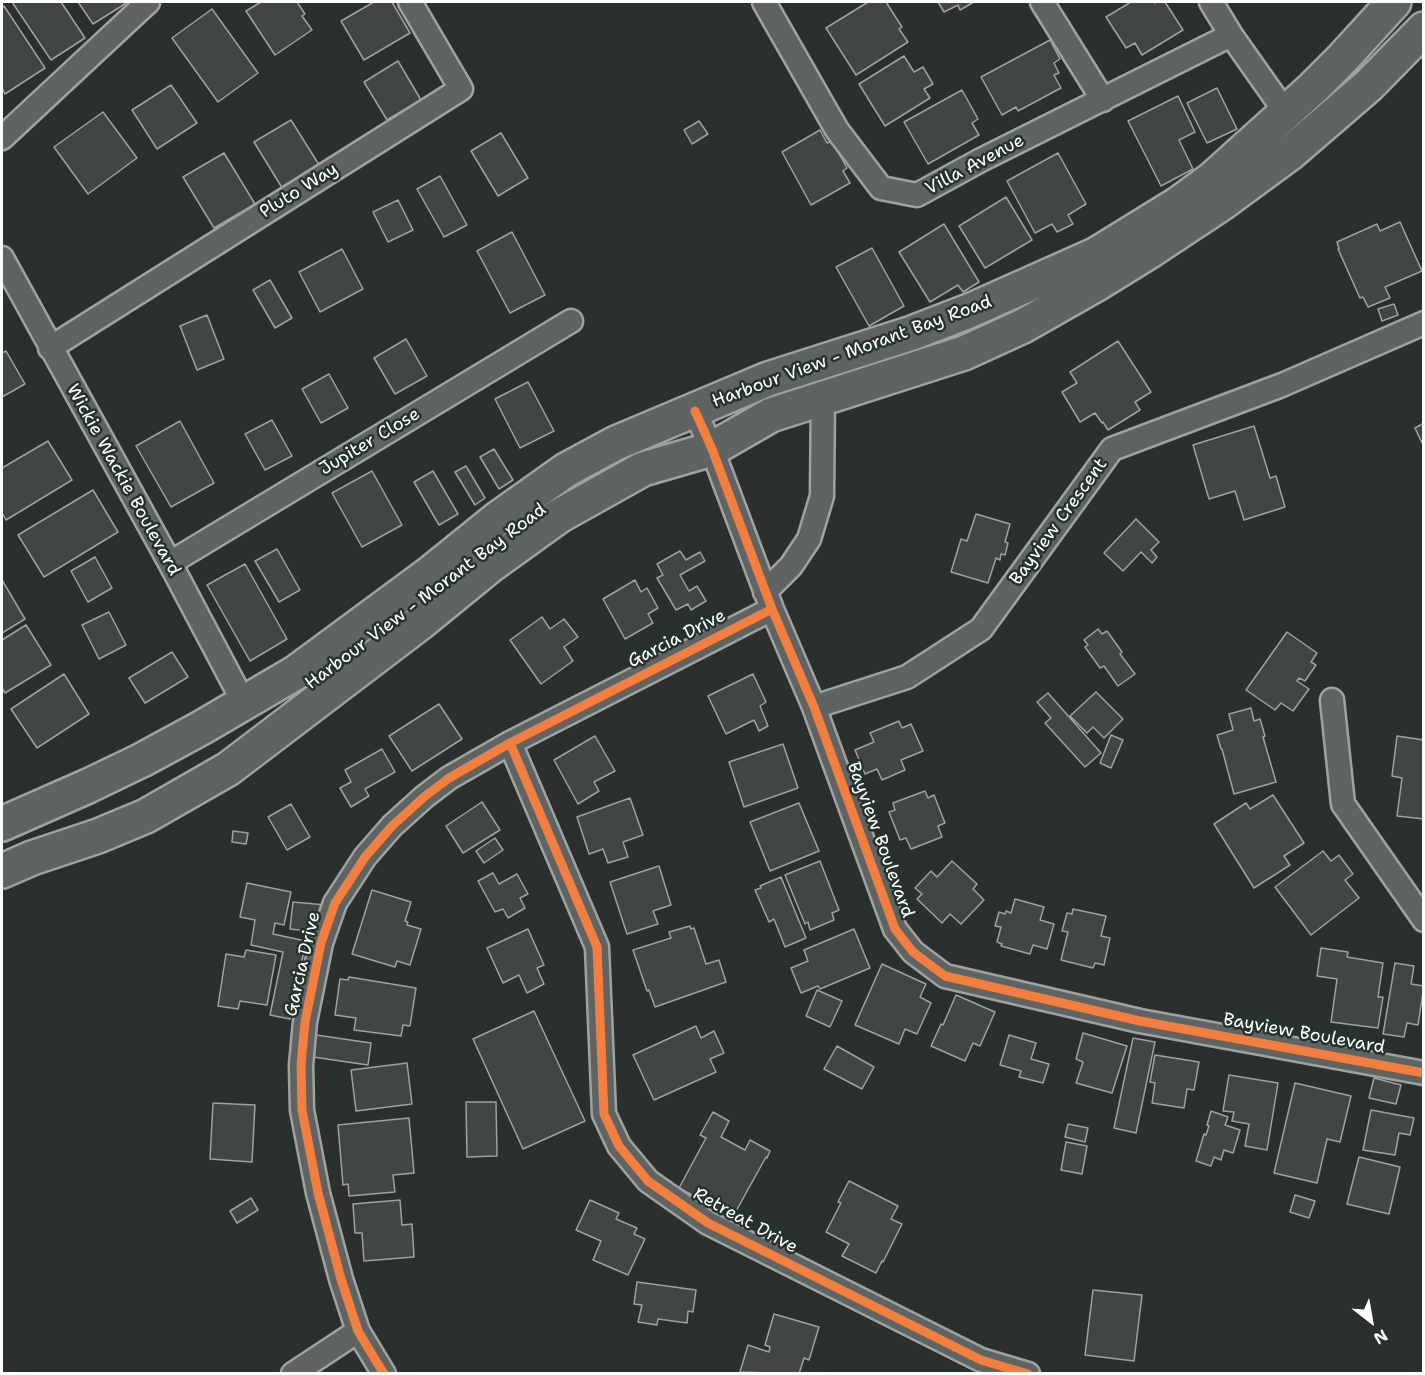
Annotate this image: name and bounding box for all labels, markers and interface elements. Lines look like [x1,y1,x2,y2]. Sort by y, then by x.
street label: Villa Avenue [922,130,1028,200]
street label: Pluto Way [256,159,342,223]
street label: Harbour View - Morant Bay Road [709,291,995,413]
street label: Wickie Wackie Boulevard [61,380,185,580]
street label: Jupiter Close [316,404,424,480]
street label: Bayview Crescent [1006,454,1112,590]
street label: Harbour View - Morant Bay Road [301,499,551,695]
street label: Garcia Drive [624,605,730,673]
street label: Bayview Boulevard [842,759,918,921]
street label: Garcia Drive [280,909,326,1019]
street label: Bayview Boulevard [1221,1009,1387,1059]
street label: Retreat Drive [689,1183,801,1259]
north arrow [1341,1291,1401,1351]
text: N [1370,1325,1391,1349]

